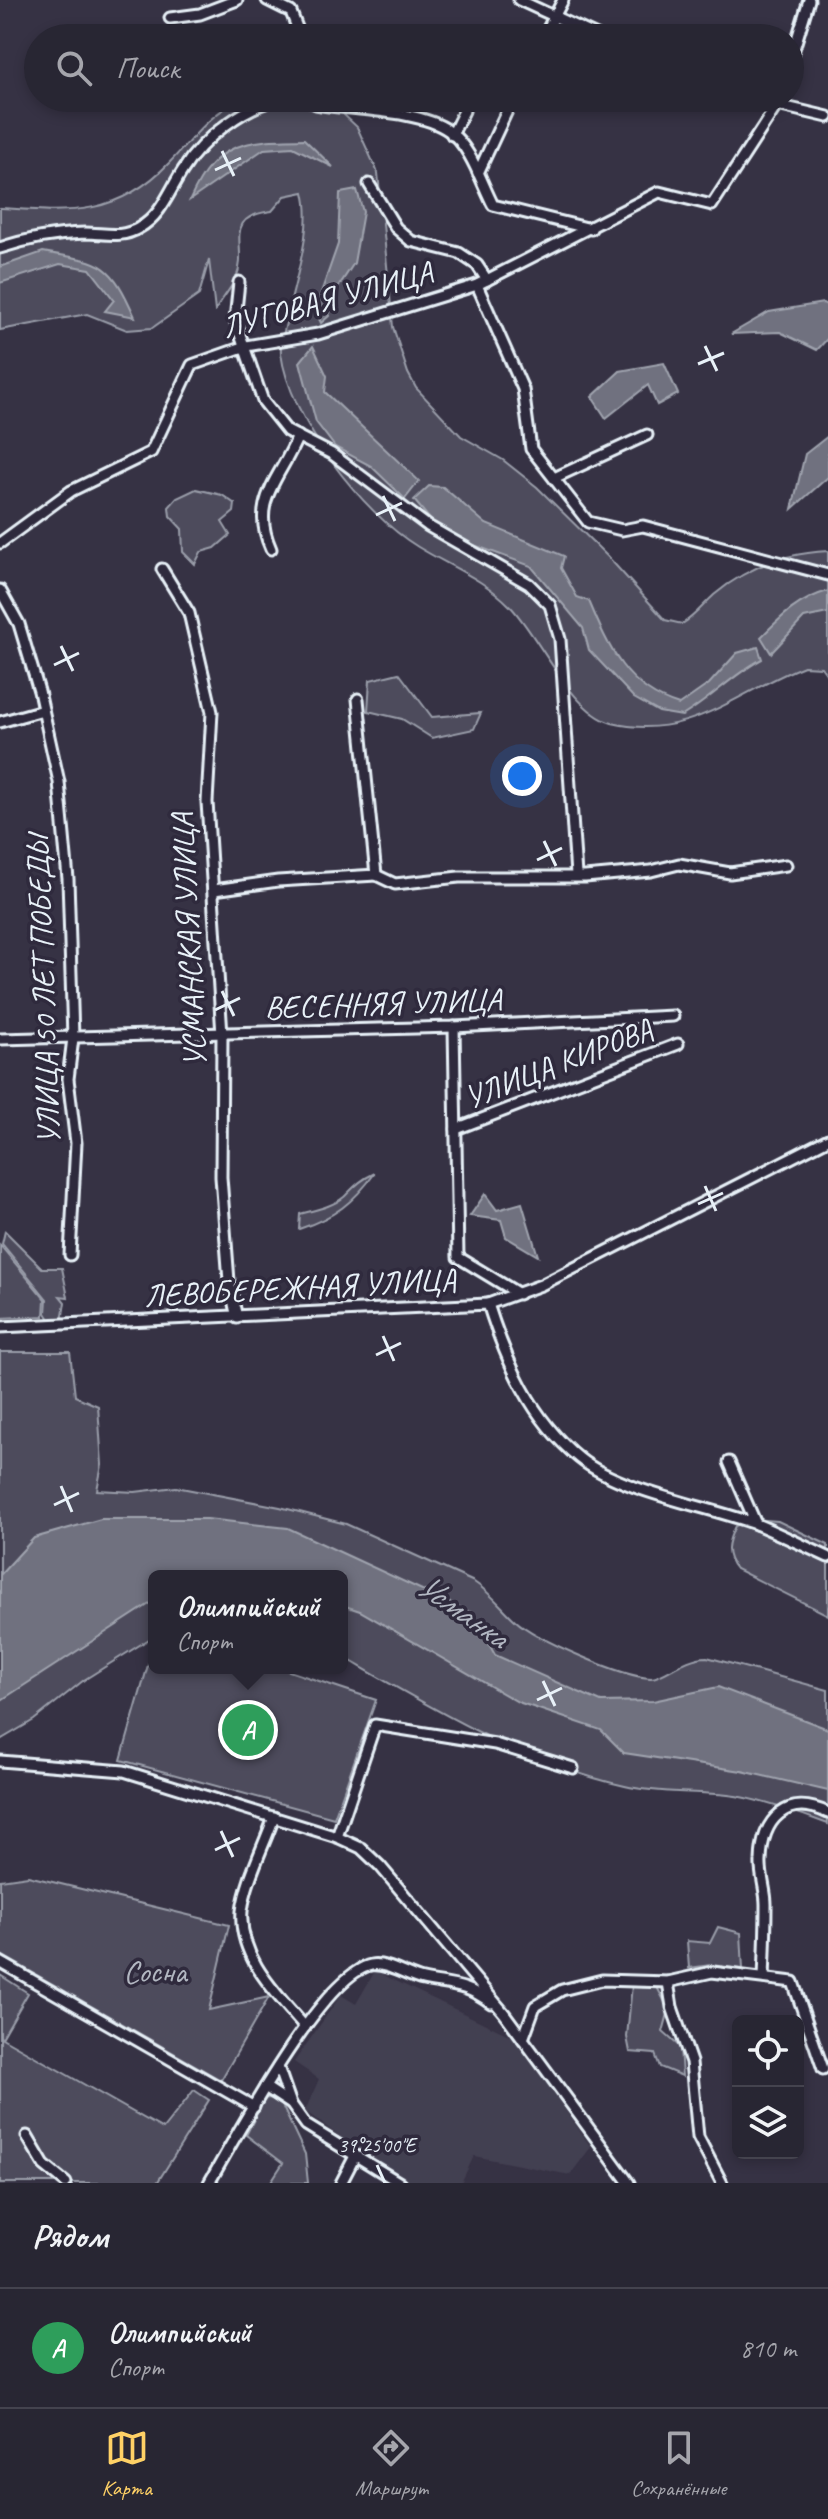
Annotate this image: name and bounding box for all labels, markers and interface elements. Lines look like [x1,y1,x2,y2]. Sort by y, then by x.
search box [24,24,804,112]
icon: search [52,46,96,90]
text: Поиск [116,49,179,87]
street label: ЛУГОВАЯ УЛИЦА [217,251,439,347]
your location [502,756,542,796]
street label: УСМАНСКАЯ УЛИЦА [161,810,216,1068]
street label: УЛИЦА 50 ЛЕТ ПОБЕДЫ [17,829,69,1145]
street label: ВЕСЕННЯЯ УЛИЦА [264,979,504,1028]
street label: УЛИЦА КИРОВА [458,1008,659,1118]
street label: ЛЕВОБЕРЕЖНАЯ УЛИЦА [143,1259,458,1316]
water label: Усманка [409,1564,520,1659]
popup [148,1570,348,1674]
text: Олимпийский [176,1587,320,1625]
text: Спорт [176,1625,232,1658]
pin: A [222,1700,274,1760]
park label: Сосна [123,1951,189,1992]
map controls [732,2015,804,2159]
button: locate [732,2015,804,2087]
button: layers [732,2087,804,2159]
text: 39°25'00"E [338,2133,418,2158]
text: Рядом [32,2214,108,2257]
text: Олимпийский [108,2313,251,2351]
text: A [51,2332,65,2365]
text: 810 m [740,2332,796,2365]
text: Спорт [108,2351,164,2384]
tab: Карта [102,2426,152,2502]
tab: Маршрут [355,2426,428,2502]
tab: Сохранённые [631,2426,726,2502]

